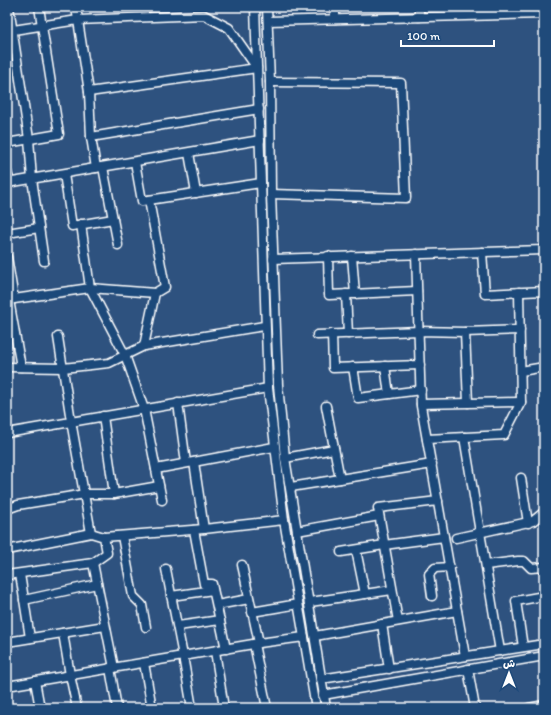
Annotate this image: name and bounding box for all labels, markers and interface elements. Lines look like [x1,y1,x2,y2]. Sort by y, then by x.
scale bar [401,22,494,48]
text: 100 m [407,29,440,43]
north arrow [489,653,529,693]
text: ش [503,657,515,670]

